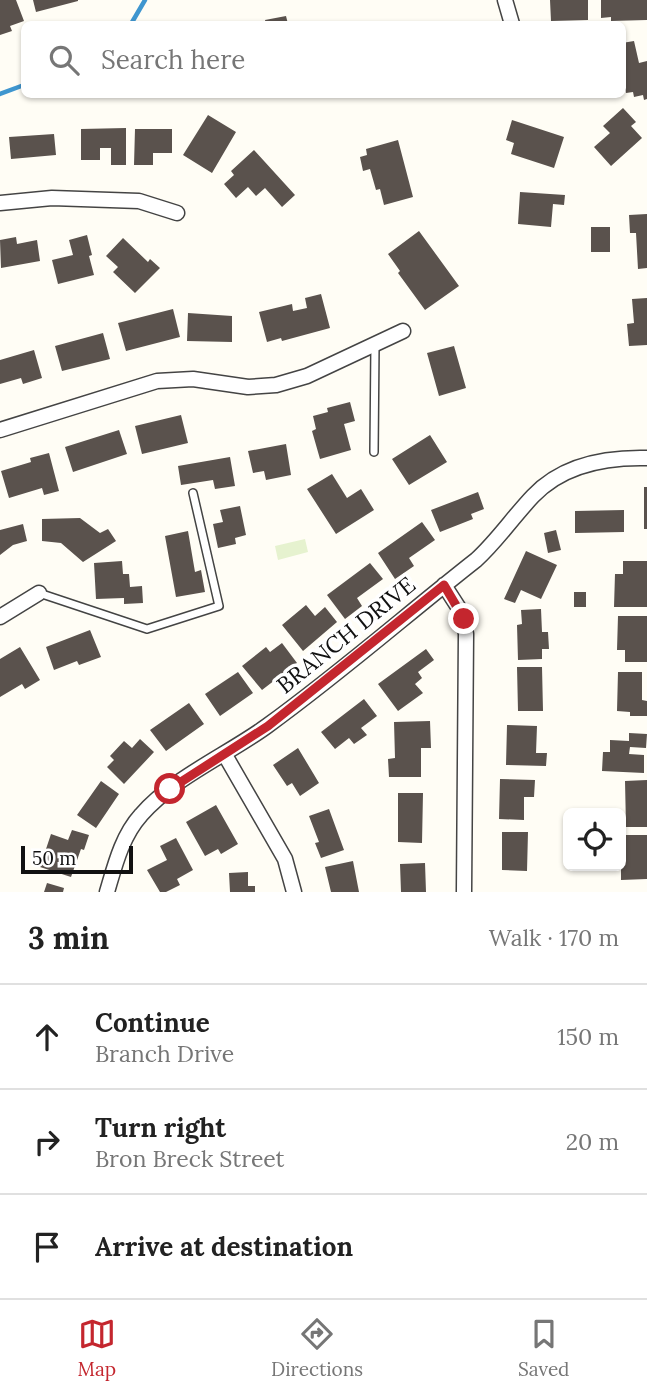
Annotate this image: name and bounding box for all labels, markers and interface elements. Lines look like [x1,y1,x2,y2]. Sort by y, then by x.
search box [21,21,626,98]
icon: search [45,41,83,79]
text: Search here [101,43,245,76]
street label: BRANCH DRIVE [271,570,421,699]
route end [448,603,479,634]
route start [154,773,185,804]
map controls [563,808,626,871]
button: locate [563,808,626,871]
scale bar [21,843,133,875]
text: 50 m [32,846,76,870]
text: 3 min [28,919,109,957]
text: Walk · 170 m [489,923,619,952]
text: Continue [95,1006,210,1039]
icon: ahead [28,1018,66,1056]
text: 150 m [557,1022,619,1051]
text: Branch Drive [95,1039,234,1068]
text: Turn right [95,1111,226,1144]
icon: right [28,1123,66,1161]
text: 20 m [566,1127,619,1156]
text: Bron Breck Street [95,1144,285,1173]
icon: arrive [28,1228,66,1266]
text: Arrive at destination [95,1230,353,1263]
tab: Map [78,1315,116,1381]
tab: Directions [271,1315,363,1381]
tab: Saved [518,1315,569,1381]

